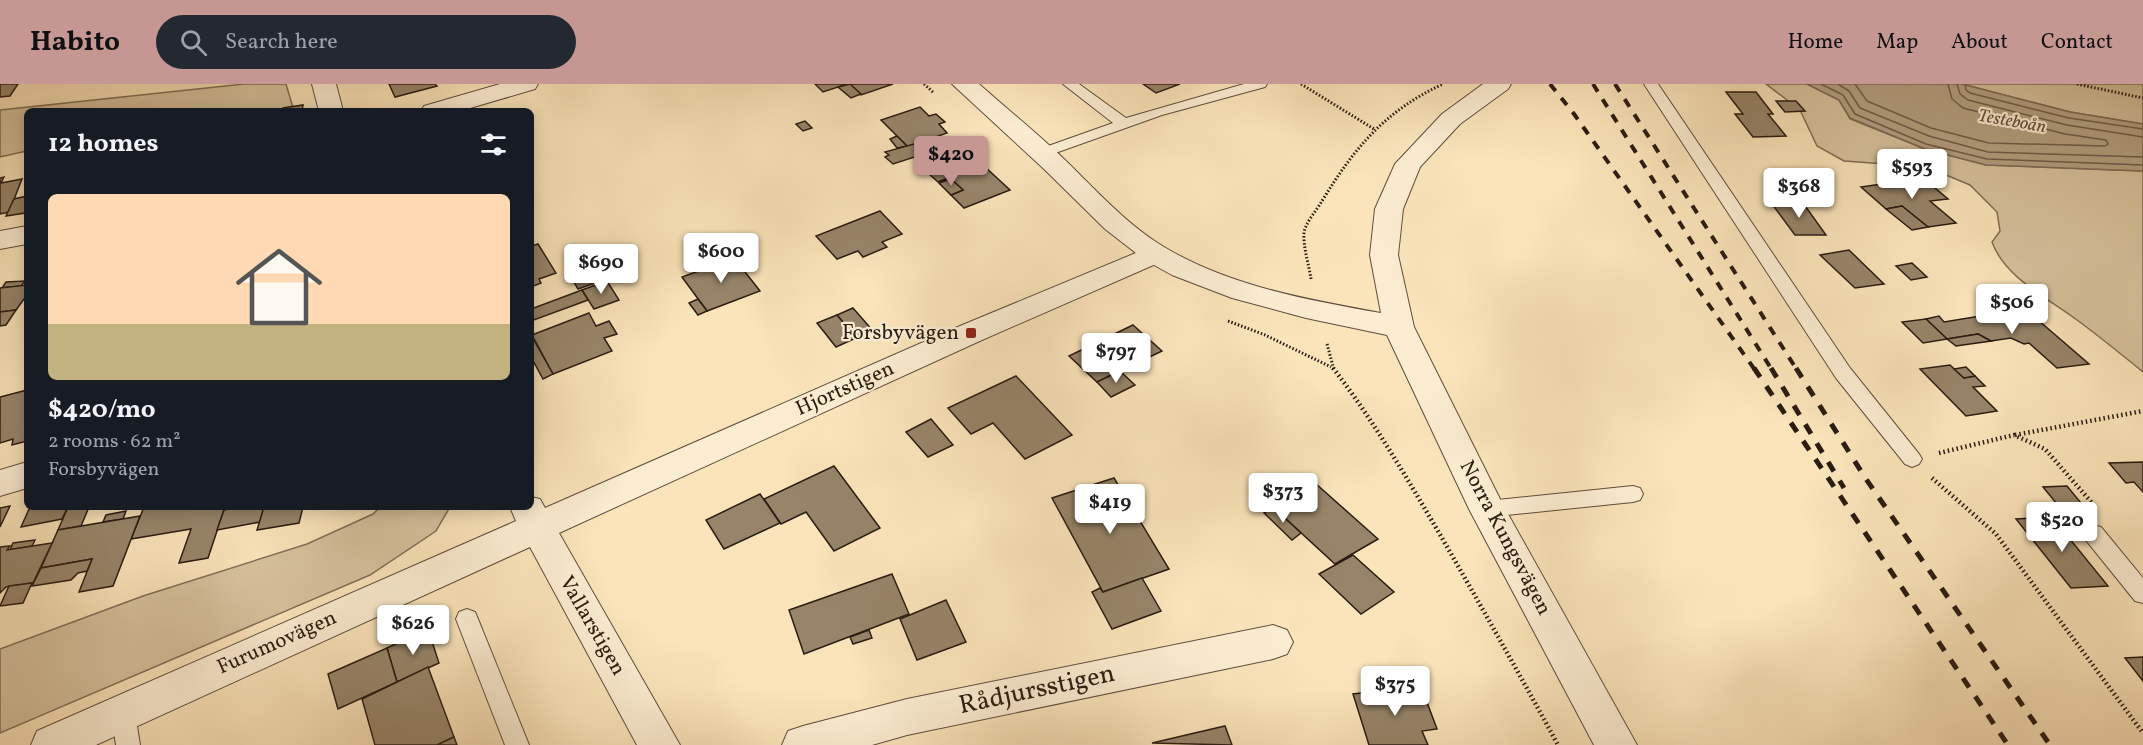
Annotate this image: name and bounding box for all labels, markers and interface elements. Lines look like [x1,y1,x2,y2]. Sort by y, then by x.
search box [156,15,576,69]
text: Habito [30,23,120,62]
icon: search [177,26,210,59]
text: Search here [225,27,338,58]
text: Home [1788,28,1843,57]
text: Map [1876,28,1918,57]
text: About [1951,28,2008,57]
text: Contact [2041,28,2113,57]
water label: Testeboån [1976,104,2048,140]
text: 12 homes [48,126,159,162]
icon: filters [477,128,510,161]
pin: $420 [915,136,987,187]
text: $420 [928,141,974,169]
pin: $593 [1876,149,1948,200]
text: $593 [1891,154,1933,182]
pin: $368 [1763,168,1835,219]
text: $368 [1777,173,1821,201]
icon: home [225,233,333,341]
pin: $600 [685,233,757,284]
text: $600 [698,238,744,266]
pin: $690 [565,244,637,295]
text: $690 [578,249,624,277]
pin: $506 [1976,284,2048,335]
text: $506 [1990,289,2034,317]
place label: Forsbyvägen [842,319,959,348]
marker: Forsbyvägen [964,326,978,340]
pin: $797 [1080,333,1152,384]
text: $797 [1096,338,1136,366]
street label: Hjortstigen [791,354,899,424]
text: $420/mo [48,392,156,428]
text: 2 rooms · 62 m² [48,428,181,456]
street label: Norra Kungsvägen [1452,455,1558,621]
text: Forsbyvägen [48,456,160,484]
pin: $373 [1247,473,1319,524]
text: $373 [1263,478,1303,506]
pin: $419 [1074,484,1146,535]
text: $419 [1089,489,1131,517]
pin: $520 [2026,502,2098,553]
text: $520 [2040,507,2084,535]
street label: Vallarstigen [552,571,632,681]
street label: Furumovägen [213,604,341,682]
pin: $626 [377,605,449,656]
text: $626 [391,610,435,638]
street label: Rådjursstigen [956,656,1118,724]
pin: $375 [1359,666,1431,717]
text: $375 [1375,671,1415,699]

